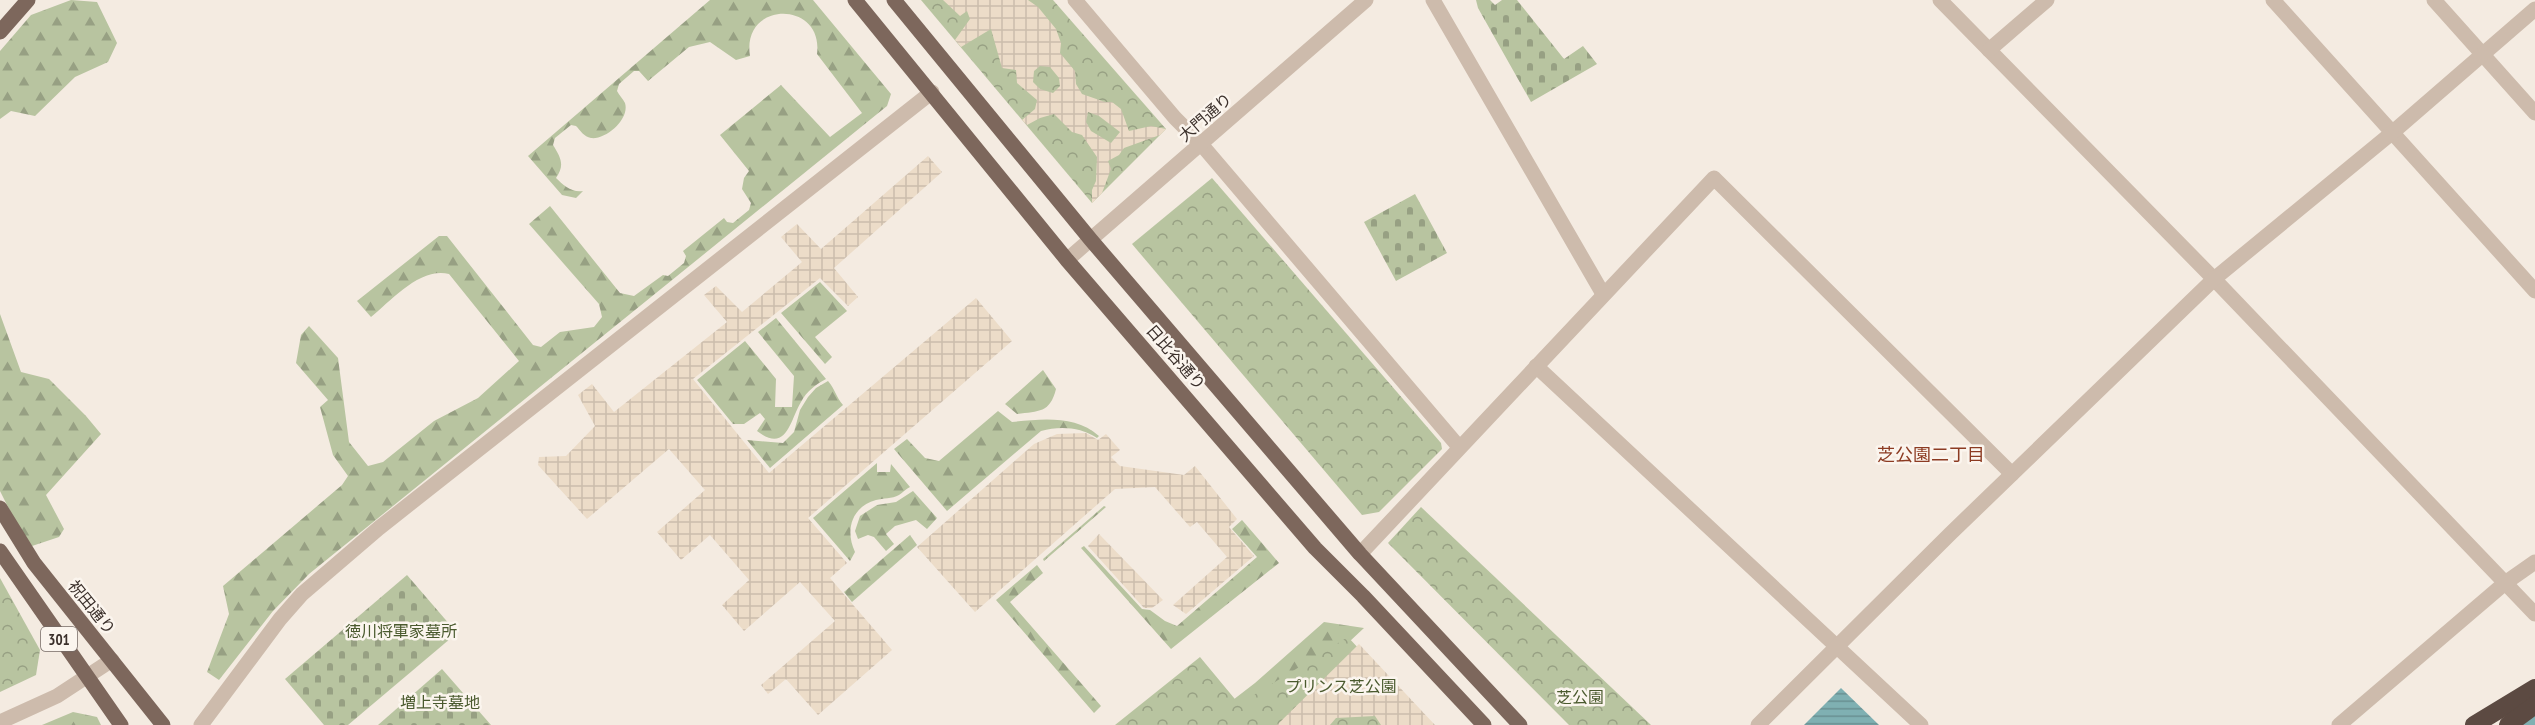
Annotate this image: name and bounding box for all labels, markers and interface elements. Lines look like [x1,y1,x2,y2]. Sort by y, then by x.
street label: 大門通り [1174,88,1236,146]
street label: 日比谷通り [1142,320,1210,394]
district label: 芝公園二丁目 [1877,443,1985,466]
street label: 祝田通り [64,576,120,638]
park label: 徳川将軍家墓所 [345,621,457,641]
road number: 301 [41,627,77,651]
park label: プリンス芝公園 [1285,676,1397,696]
park label: 芝公園 [1556,687,1604,707]
park label: 増上寺墓地 [400,692,480,712]

